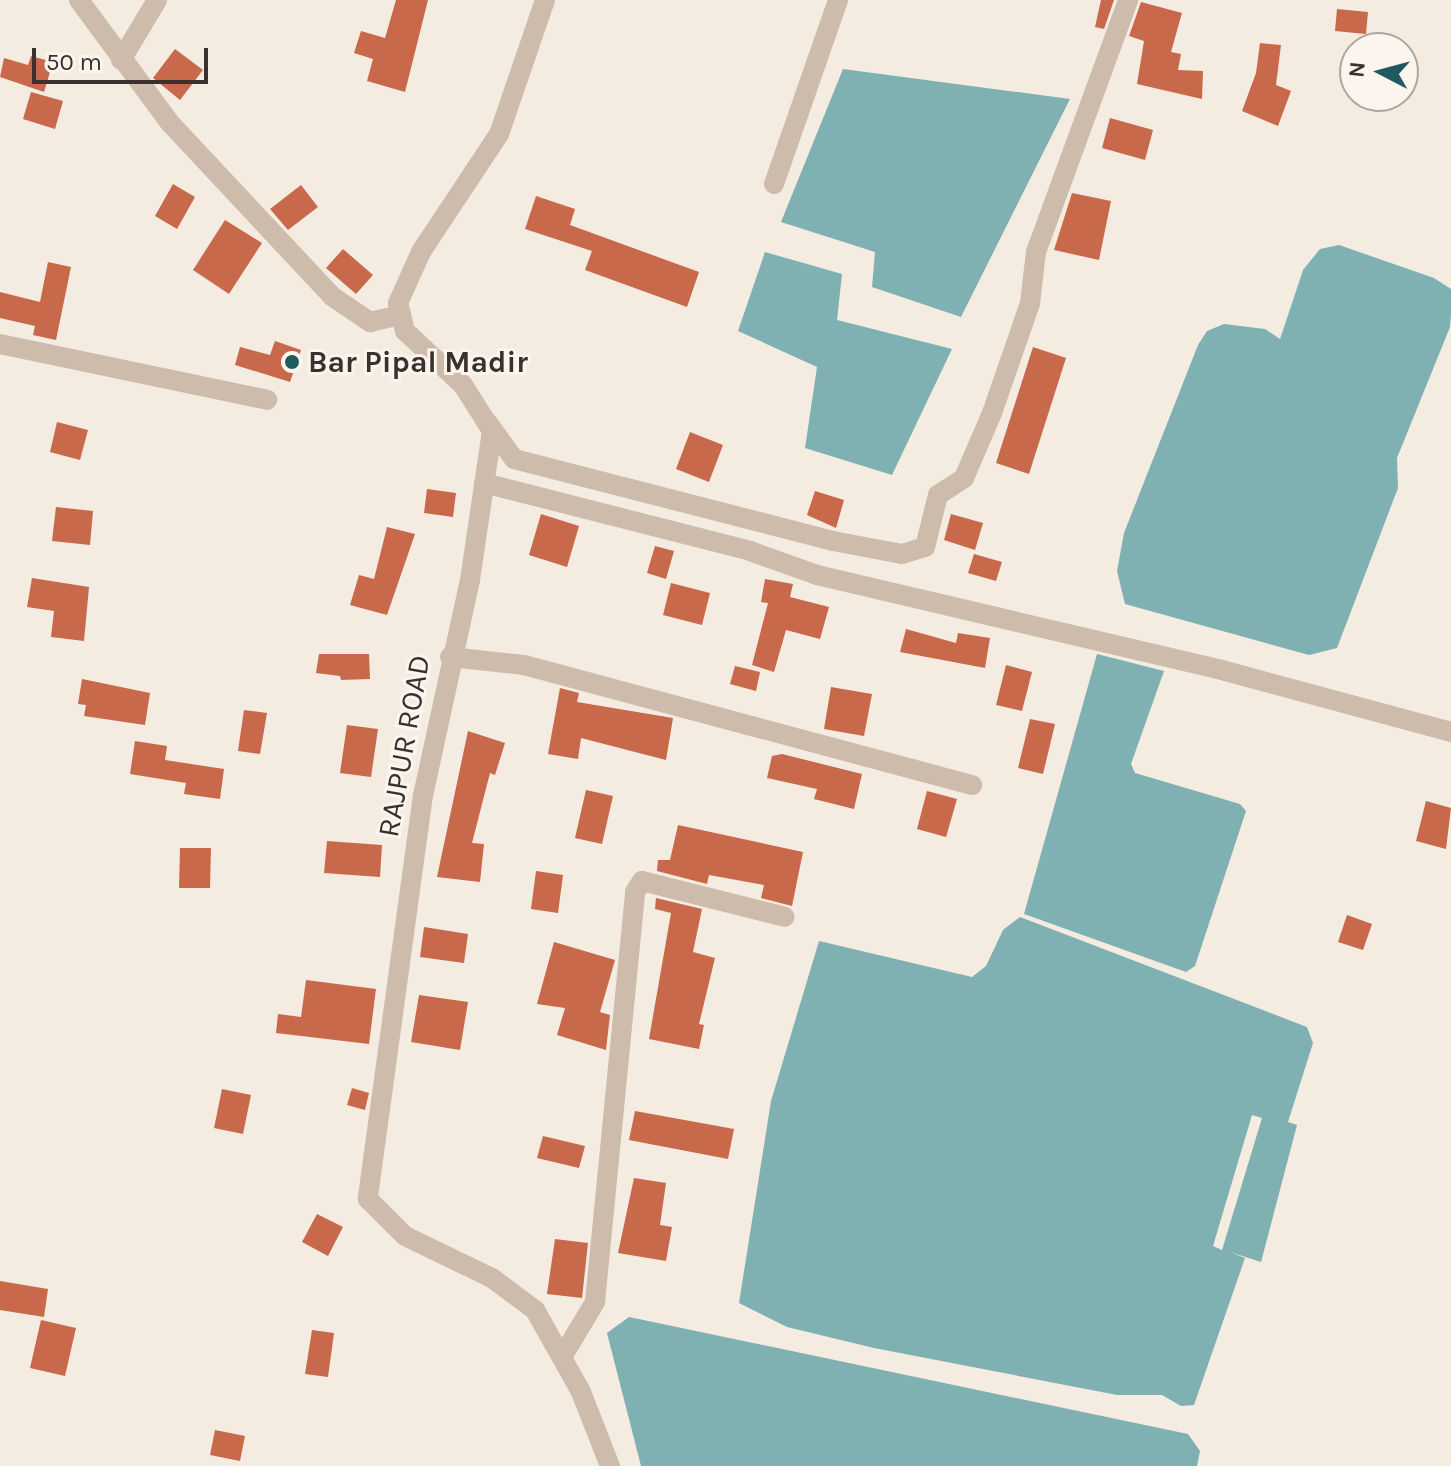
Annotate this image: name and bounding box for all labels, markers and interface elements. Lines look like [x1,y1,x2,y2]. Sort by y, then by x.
scale bar [36,32,212,82]
north arrow [1339,32,1419,112]
text: 50 m [46,48,102,76]
text: N [1343,60,1371,79]
place label: Bar Pipal Madir [308,344,528,380]
marker: Bar Pipal Madir [283,353,301,371]
street label: RAJPUR ROAD [370,652,438,840]

